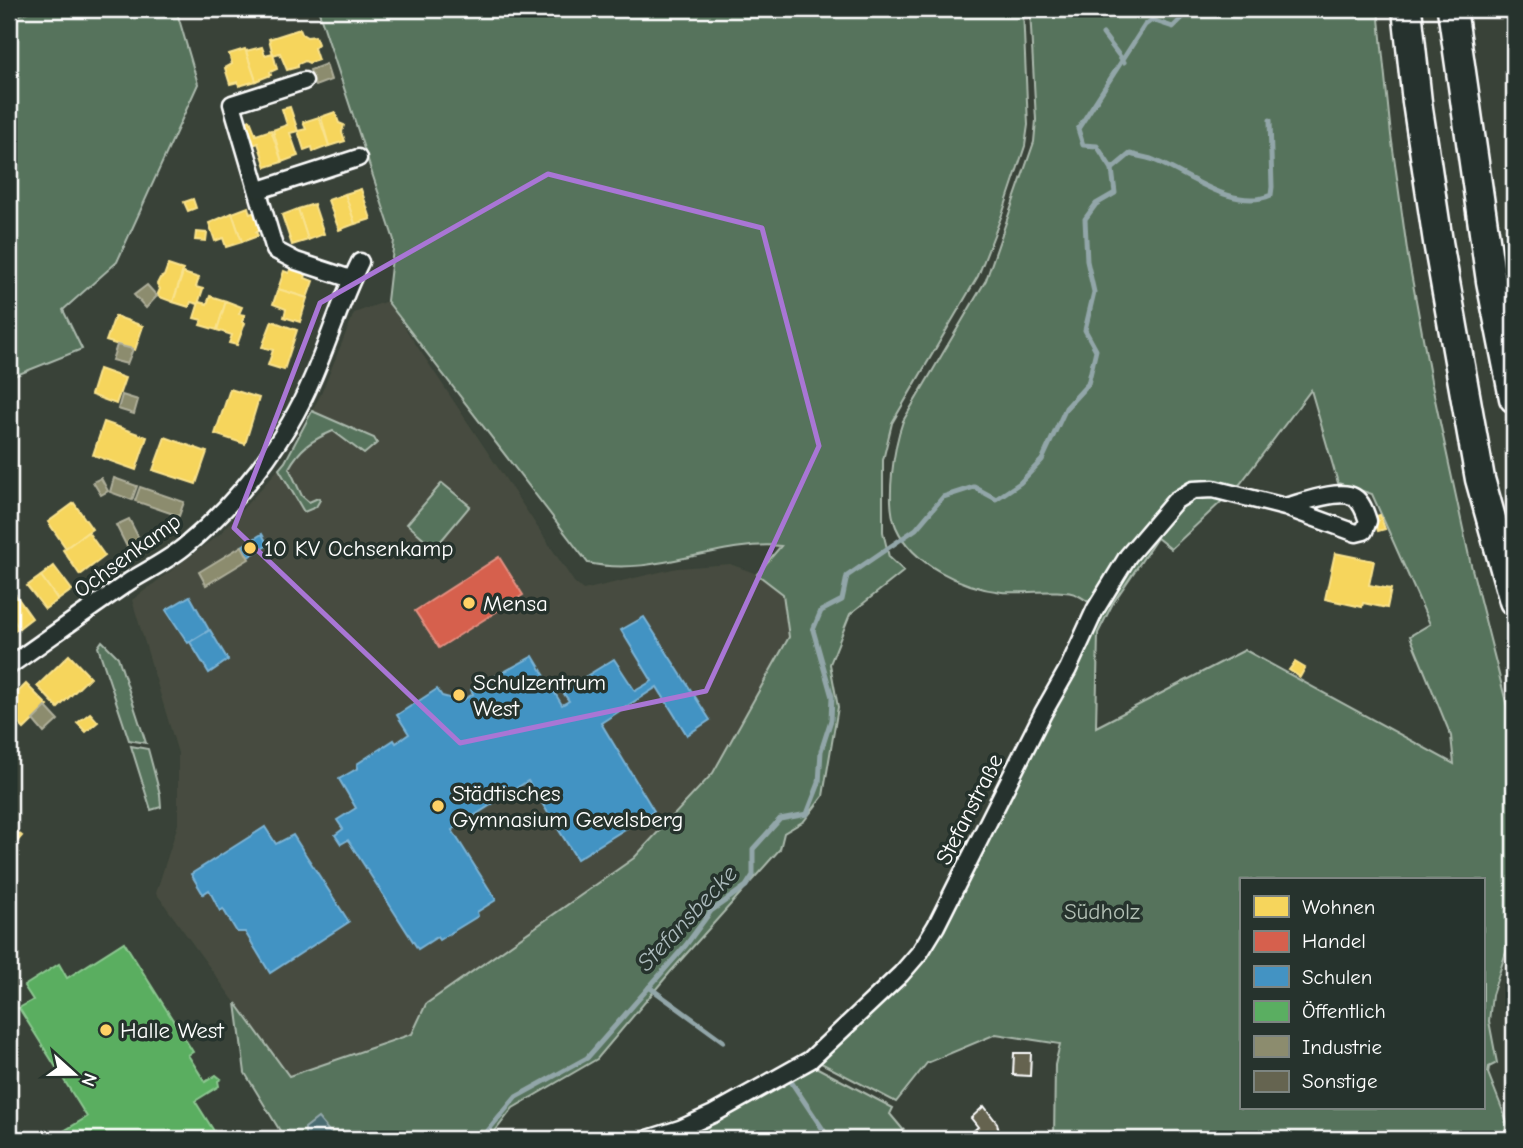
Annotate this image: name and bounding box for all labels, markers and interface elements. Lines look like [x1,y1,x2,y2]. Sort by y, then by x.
street label: Ochsenkamp [69,508,186,603]
place label: 10 KV Ochsenkamp [264,535,453,562]
marker: 10 KV Ochsenkamp [242,540,258,556]
place label: Mensa [483,590,548,617]
marker: Mensa [461,595,477,611]
place label: Schulzentrum West [473,669,606,722]
marker: Schulzentrum West [451,687,467,703]
street label: Stefanstraße [930,749,1009,869]
place label: Städtisches Gymnasium Gevelsberg [452,780,683,833]
marker: Städtisches Gymnasium Gevelsberg [430,798,446,814]
water label: Stefansbecke [631,859,743,977]
legend [1240,878,1484,1110]
text: Wohnen [1302,895,1375,919]
park label: Südholz [1064,898,1140,925]
text: Handel [1302,929,1366,953]
text: Schulen [1302,965,1372,989]
text: Öffentlich [1302,999,1386,1023]
place label: Halle West [120,1017,225,1044]
marker: Halle West [98,1022,114,1038]
text: Industrie [1302,1035,1382,1059]
north arrow [38,1040,108,1110]
text: Sonstige [1302,1069,1377,1093]
text: N [76,1070,101,1089]

